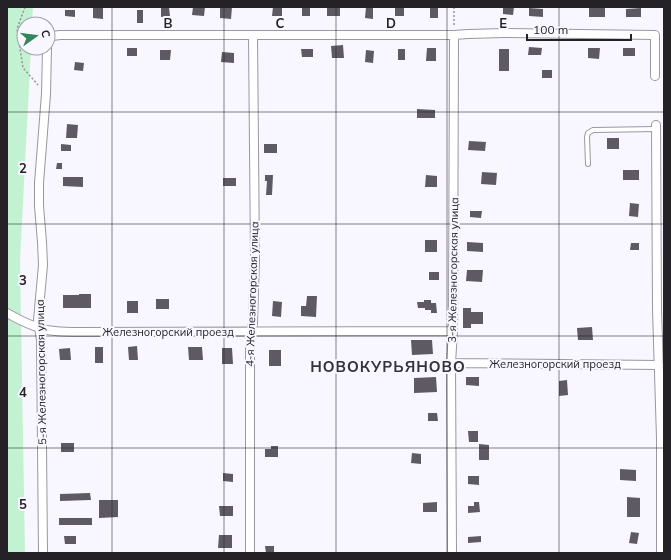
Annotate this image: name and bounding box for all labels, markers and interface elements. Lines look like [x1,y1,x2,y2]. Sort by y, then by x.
text: B [164,15,173,31]
text: C [276,15,285,31]
text: D [386,15,396,31]
text: E [499,15,507,31]
north arrow [16,16,56,56]
scale bar [527,16,631,42]
text: 100 m [533,22,568,37]
text: С [38,28,54,39]
text: 2 [19,160,27,176]
street label: 3-я Железногорская улица [445,197,461,343]
street label: 4-я Железногорская улица [242,221,262,367]
text: 3 [19,272,27,288]
street label: 5-я Железногорская улица [33,299,49,445]
street label: Железногорский проезд [102,325,234,339]
district label: НОВОКУРЬЯНОВО [310,357,466,376]
street label: Железногорский проезд [489,357,621,371]
text: 4 [19,384,27,400]
text: 5 [19,496,27,512]

